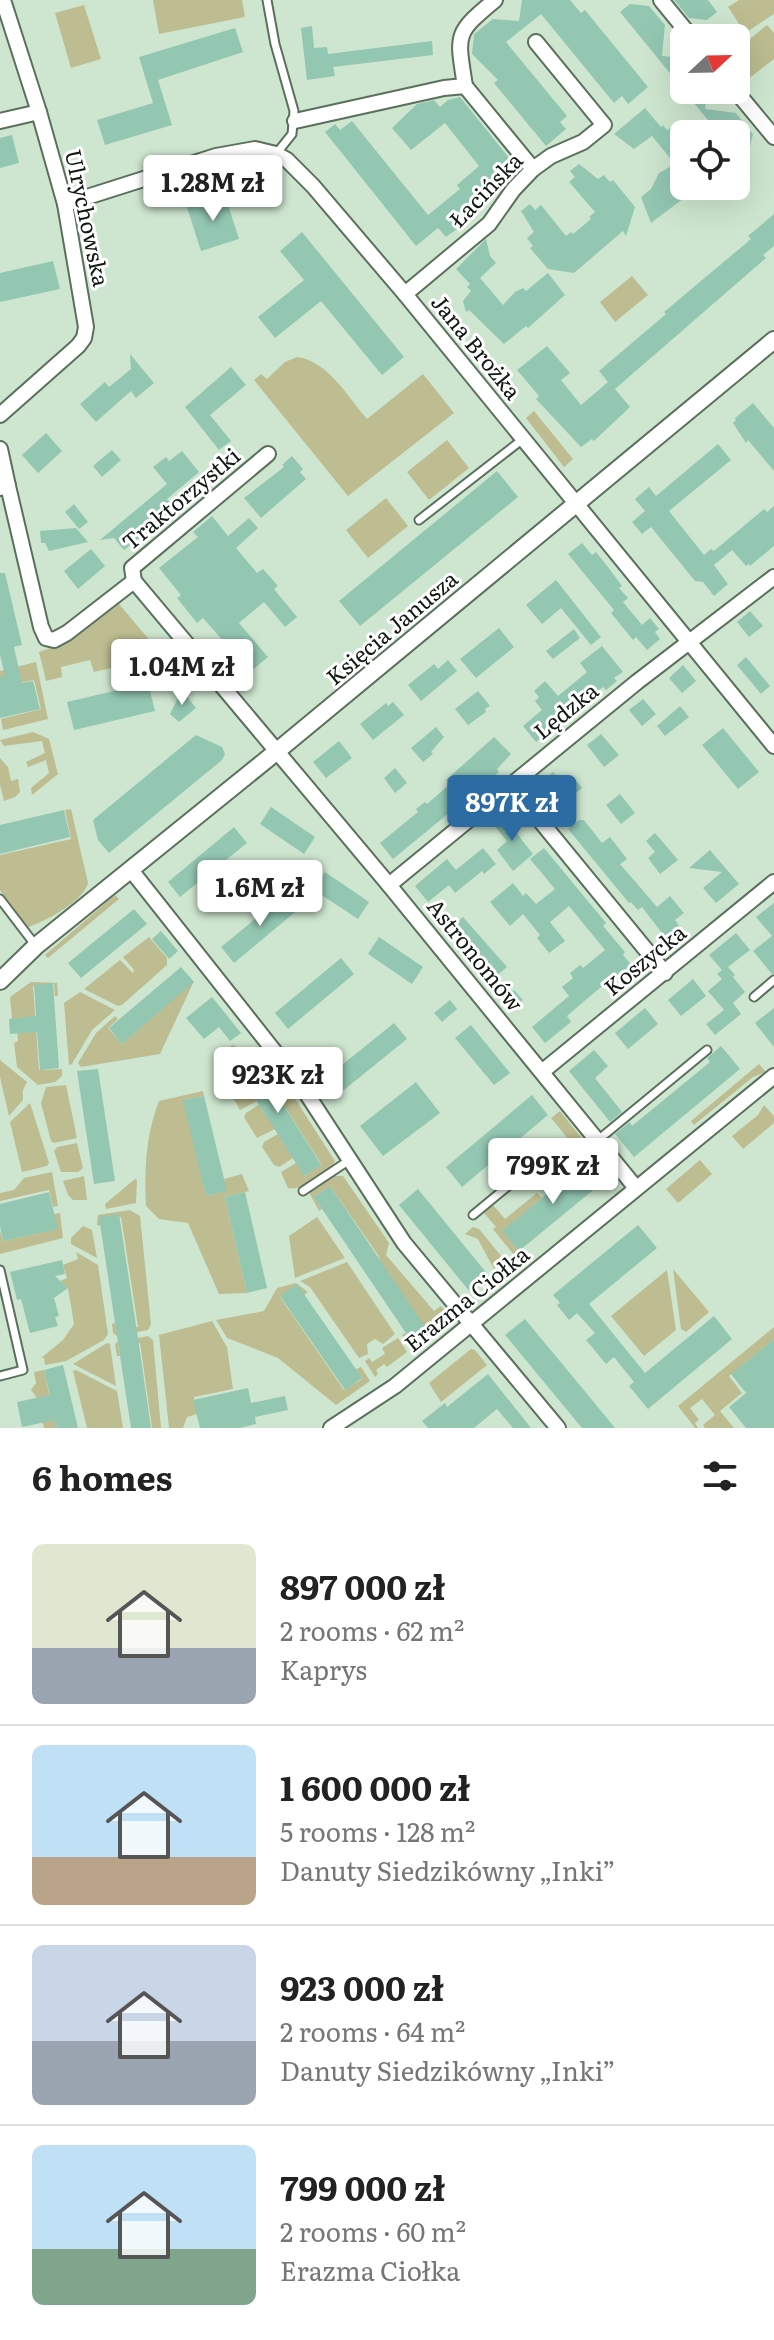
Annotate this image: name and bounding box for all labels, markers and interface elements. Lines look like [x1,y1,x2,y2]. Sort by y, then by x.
north arrow [670,24,750,104]
map controls [670,24,750,200]
button: locate [670,120,750,200]
street label: Łacińska [441,144,529,234]
street label: Ulrychowska [58,146,119,290]
pin: 1.28M zł [130,155,296,223]
text: 1.28M zł [161,161,265,200]
street label: Jana Brożka [424,286,530,406]
street label: Traktorzystki [114,439,246,557]
street label: Księcia Janusza [318,562,464,692]
pin: 1.04M zł [99,639,265,707]
text: 1.04M zł [129,645,235,684]
street label: Lędzka [526,673,605,746]
pin: 897K zł [438,775,586,843]
text: 897K zł [465,781,559,820]
pin: 1.6M zł [186,860,334,928]
text: 1.6M zł [215,866,305,905]
street label: Astronomów [420,890,532,1018]
street label: Koszycka [596,915,692,1002]
pin: 923K zł [204,1047,352,1115]
text: 923K zł [232,1053,324,1092]
pin: 799K zł [479,1138,627,1206]
text: 799K zł [506,1144,600,1183]
street label: Erazma Ciołka [396,1237,536,1359]
text: 6 homes [32,1451,172,1501]
icon: filters [698,1454,742,1498]
text: 897 000 zł [280,1560,445,1610]
icon: home [96,1576,192,1672]
text: 2 rooms · 62 m² [280,1610,464,1649]
text: Kaprys [280,1649,367,1688]
text: 1 600 000 zł [280,1761,470,1811]
icon: home [96,1777,192,1873]
text: 5 rooms · 128 m² [280,1811,475,1850]
text: Danuty Siedzikówny „Inki” [280,1850,616,1889]
text: 923 000 zł [280,1961,444,2011]
icon: home [96,1977,192,2073]
text: 2 rooms · 64 m² [280,2011,465,2050]
text: Danuty Siedzikówny „Inki” [280,2050,616,2089]
text: 799 000 zł [280,2161,445,2211]
icon: home [96,2177,192,2273]
text: 2 rooms · 60 m² [280,2211,466,2250]
text: Erazma Ciołka [280,2250,460,2289]

